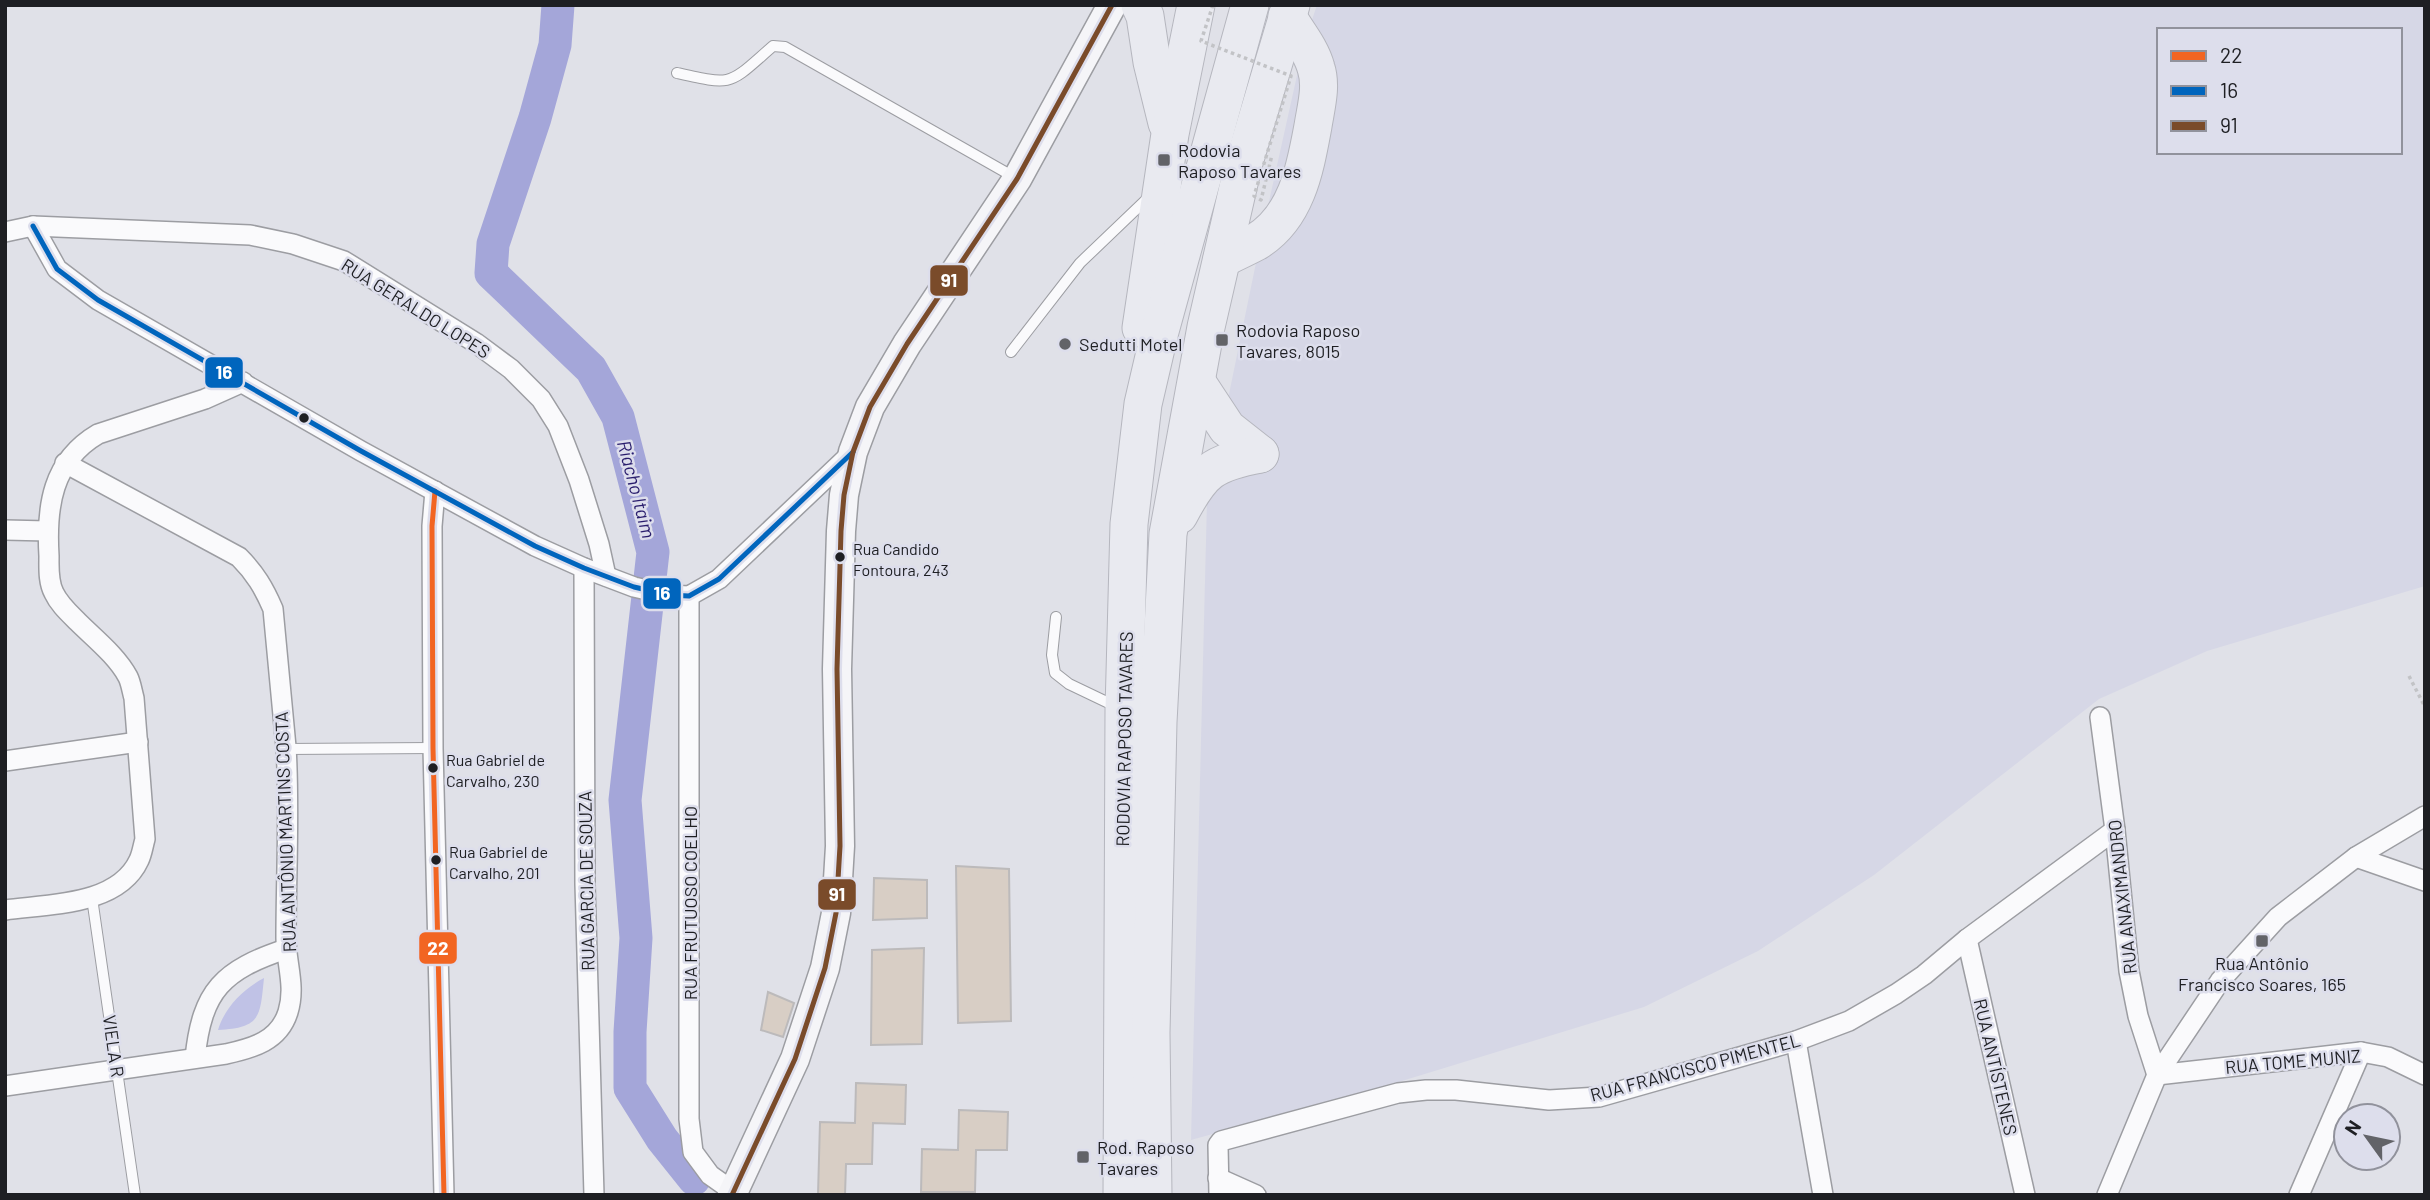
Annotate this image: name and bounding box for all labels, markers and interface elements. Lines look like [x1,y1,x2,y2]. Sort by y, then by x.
legend [2157,28,2402,154]
text: 22 [2220,42,2243,67]
text: 16 [2220,77,2238,102]
text: 91 [2220,112,2238,137]
place label: Rodovia Raposo Tavares [1178,139,1301,182]
marker: Rodovia Raposo Tavares [1156,152,1172,168]
street label: RUA GERALDO LOPES [338,253,494,363]
line badge: 91 [929,264,969,297]
text: 91 [941,268,957,291]
place label: Rodovia Raposo Tavares, 8015 [1236,319,1360,362]
marker: Rodovia Raposo Tavares, 8015 [1214,332,1230,348]
place label: Sedutti Motel [1079,333,1182,355]
marker: Sedutti Motel [1057,336,1073,352]
line badge: 16 [204,356,244,389]
text: 16 [216,360,232,383]
unlabelled marker [297,411,311,425]
water label: Riacho Itaim [613,437,661,541]
place label: Rua Candido Fontoura, 243 [853,539,949,579]
marker: Rua Candido Fontoura, 243 [833,550,847,564]
line badge: 16 [642,577,682,610]
text: 16 [654,581,670,604]
street label: RODOVIA RAPOSO TAVARES [1111,631,1137,847]
street label: RUA ANTÔNIO MARTINS COSTA [270,711,300,953]
place label: Rua Gabriel de Carvalho, 230 [446,750,545,790]
marker: Rua Gabriel de Carvalho, 230 [426,761,440,775]
street label: RUA GARCIA DE SOUZA [573,791,599,971]
street label: RUA FRUTUOSO COELHO [679,806,701,1000]
street label: RUA ANAXIMANDRO [2103,819,2141,975]
place label: Rua Gabriel de Carvalho, 201 [449,842,548,882]
marker: Rua Gabriel de Carvalho, 201 [429,853,443,867]
line badge: 91 [817,878,857,911]
text: 91 [829,882,845,905]
line badge: 22 [418,931,458,965]
marker: Rua Antônio Francisco Soares, 165 [2254,933,2270,949]
text: 22 [427,936,449,959]
place label: Rua Antônio Francisco Soares, 165 [2178,952,2346,995]
street label: RUA ANTÍSTENES [1970,996,2022,1138]
street label: VIELA R [99,1013,129,1079]
street label: RUA FRANCISCO PIMENTEL [1588,1028,1802,1106]
street label: RUA TOME MUNIZ [2224,1044,2362,1078]
north arrow [2332,1102,2402,1172]
text: N [2339,1116,2365,1139]
place label: Rod. Raposo Tavares [1097,1136,1195,1179]
marker: Rod. Raposo Tavares [1075,1149,1091,1165]

